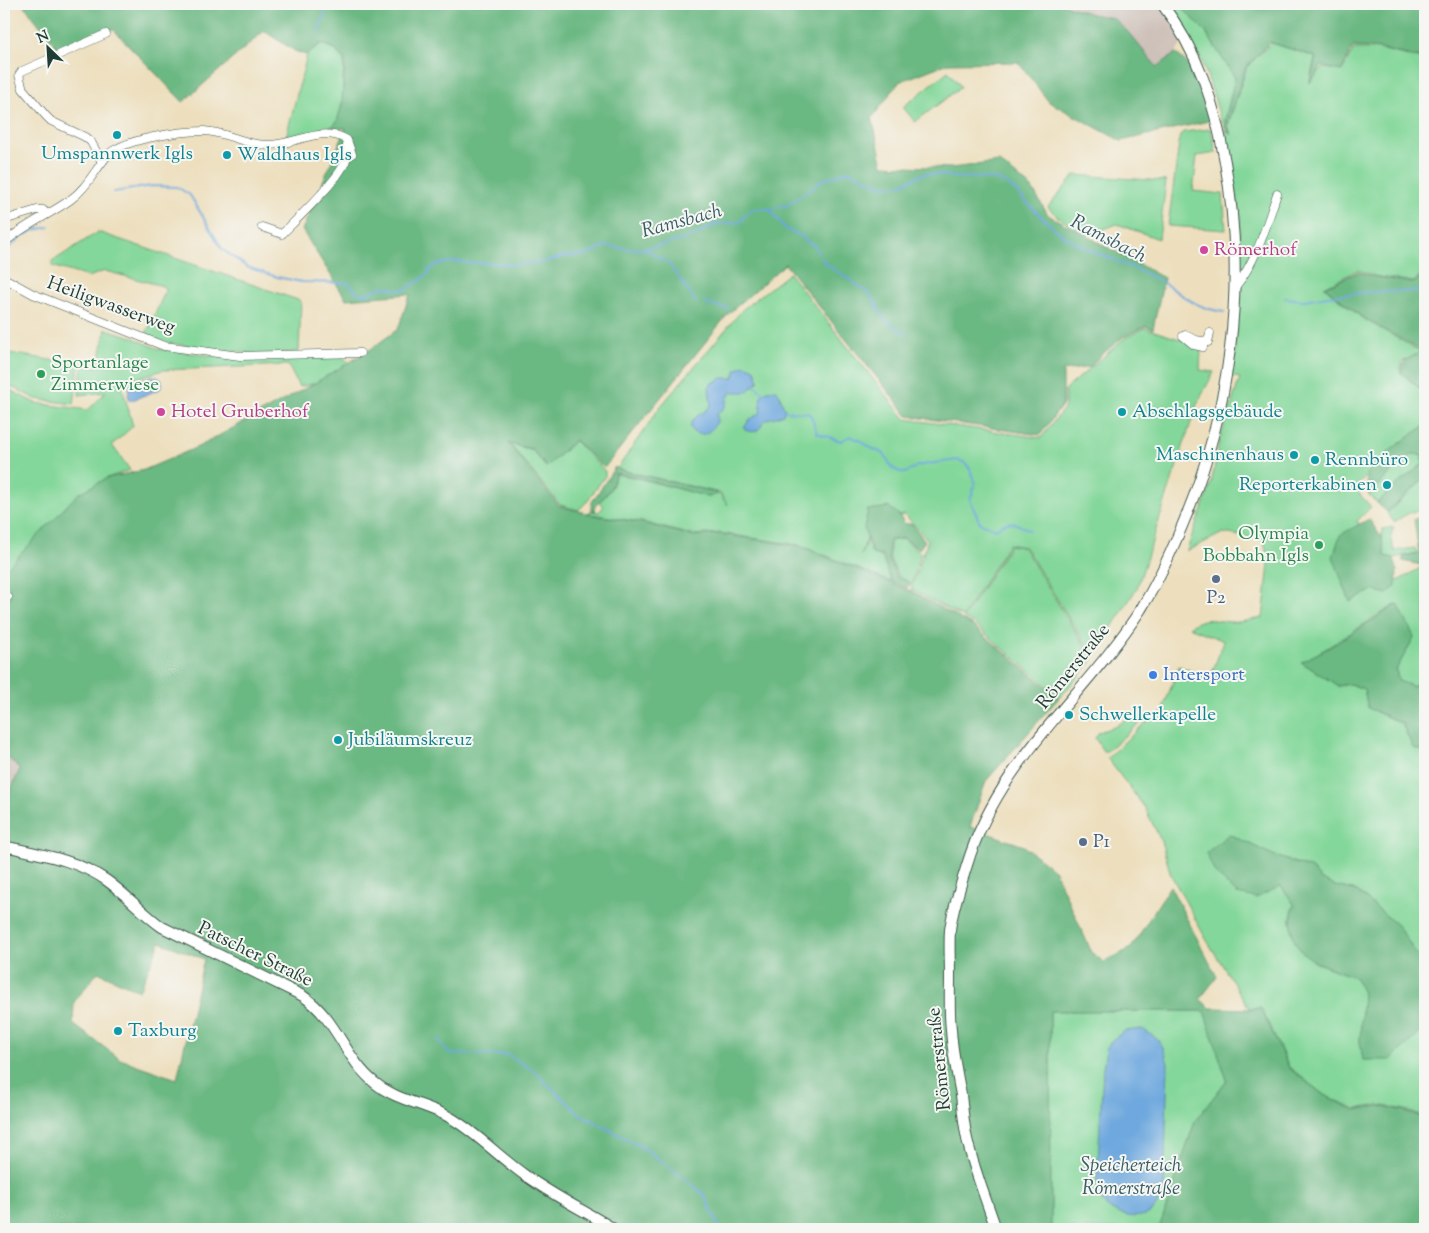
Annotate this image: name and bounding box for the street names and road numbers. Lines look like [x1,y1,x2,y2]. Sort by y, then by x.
street label: Heiligwasserweg [43,270,179,342]
street label: Römerstraße [1031,618,1117,716]
street label: Patscher Straße [193,915,317,995]
street label: Römerstraße [921,1006,959,1112]

